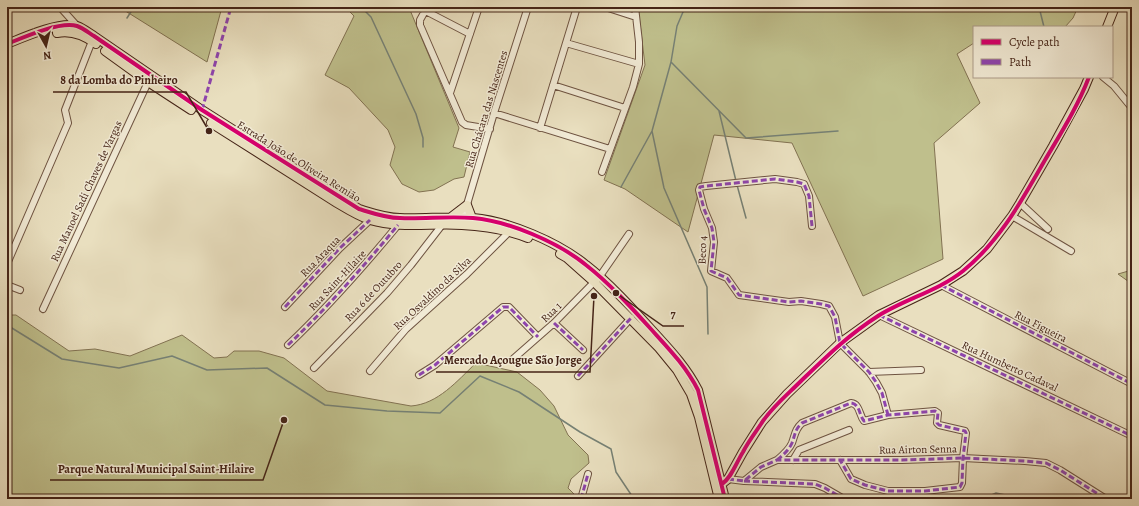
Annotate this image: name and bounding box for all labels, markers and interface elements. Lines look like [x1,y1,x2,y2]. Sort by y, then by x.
north arrow [26,26,66,66]
legend [973,26,1113,78]
text: Cycle path [1009,34,1060,50]
text: N [42,47,52,63]
street label: Rua Chácara das Nascentes [461,49,511,170]
text: Path [1009,54,1032,70]
callout: 8 da Lomba do Pinheiro [53,68,186,92]
text: 8 da Lomba do Pinheiro [60,72,178,88]
street label: Estrada João de Oliveira Remião [234,117,364,206]
street label: Rua Manoel Sadi Chaves de Vargas [47,118,126,264]
street label: Rua Araqua [297,232,344,280]
street label: Beco 4 [695,235,710,265]
street label: Rua Saint-Hilaire [305,247,370,314]
street label: Rua Osvaldino da Silva [390,253,475,333]
street label: Rua 6 de Outubro [341,257,406,325]
street label: Rua 1 [538,299,565,326]
callout: 7 [663,302,684,326]
text: 7 [670,306,676,322]
street label: Rua Figueira [1012,307,1070,346]
street label: Rua Humberto Cadaval [959,338,1061,395]
callout: Mercado Açougue São Jorge [436,348,590,372]
text: Mercado Açougue São Jorge [444,352,582,368]
street label: Rua Airton Senna [879,441,958,458]
callout: Parque Natural Municipal Saint-Hilaire [50,456,263,480]
text: Parque Natural Municipal Saint-Hilaire [58,461,255,477]

